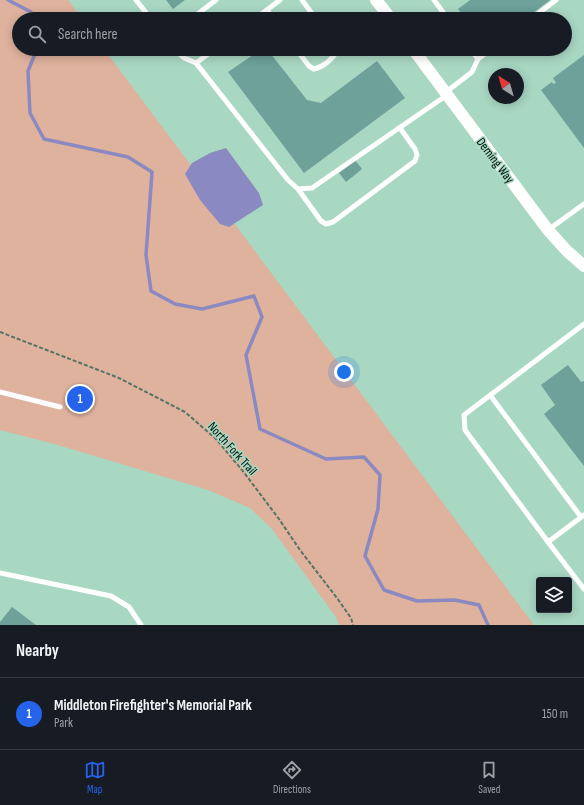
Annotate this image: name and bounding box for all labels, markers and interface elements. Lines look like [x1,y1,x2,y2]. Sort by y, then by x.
search box [12,12,572,56]
icon: search [26,23,48,45]
text: Search here [58,25,118,44]
north arrow [488,68,524,104]
street label: Deming Way [473,135,518,187]
your location [334,362,354,382]
pin: 1 [67,384,93,414]
street label: North Fork Trail [204,419,260,479]
map controls [536,577,572,613]
button: layers [536,577,572,613]
text: Nearby [16,641,59,661]
text: Middleton Firefighter's Memorial Park [54,696,252,715]
text: 1 [26,706,32,722]
text: 150 m [542,706,568,722]
text: Park [54,715,73,731]
tab: Map [84,759,106,796]
tab: Directions [273,759,311,796]
tab: Saved [478,759,500,796]

